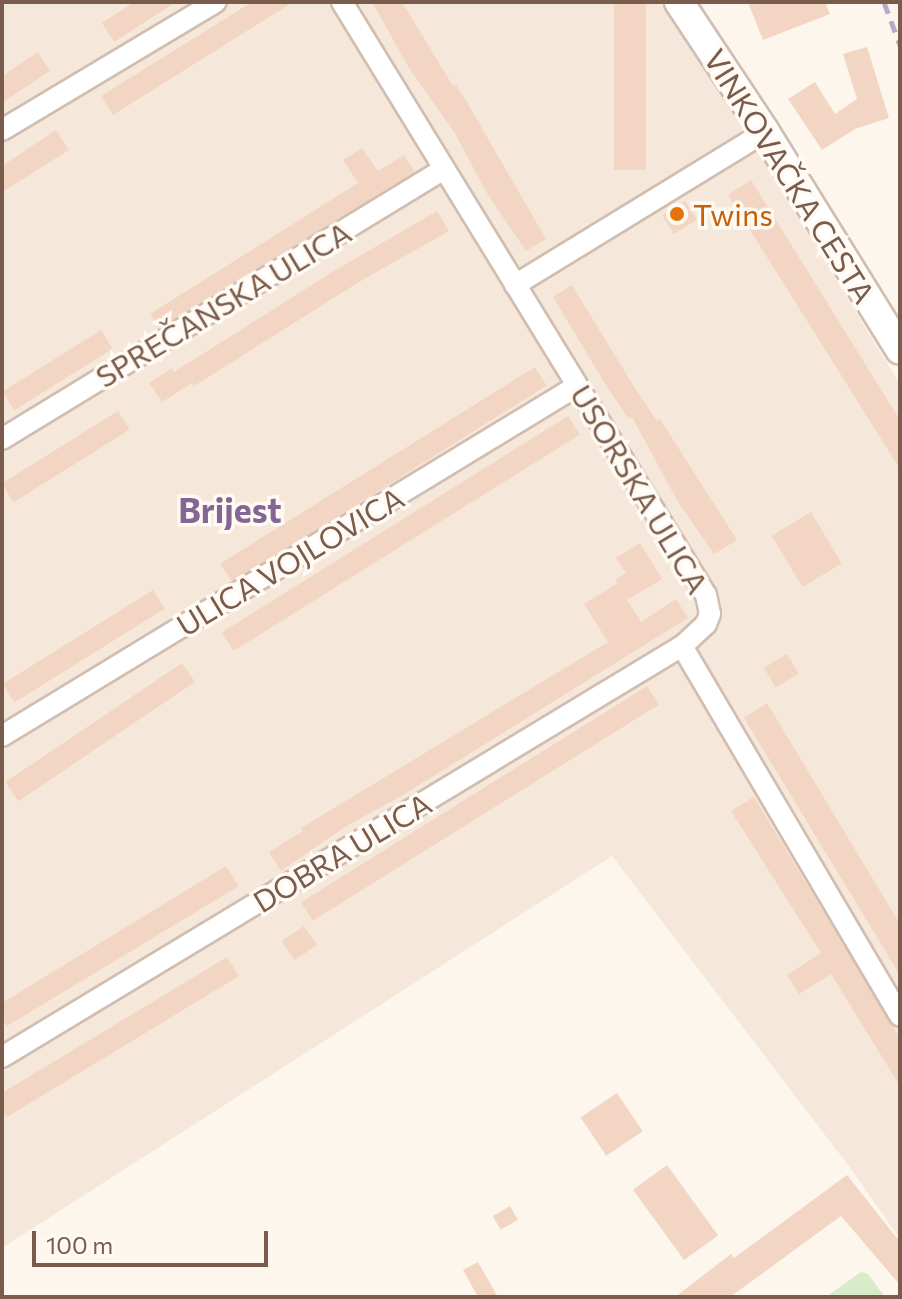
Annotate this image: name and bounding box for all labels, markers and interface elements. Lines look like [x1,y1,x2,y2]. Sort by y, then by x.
street label: VINKOVAČKA CESTA [697,42,883,310]
place label: Twins [693,196,773,232]
marker: Twins [668,205,686,223]
street label: SPREČANSKA ULICA [89,214,357,394]
street label: USORSKA ULICA [564,378,716,600]
street label: ULICA VOJLOVICA [170,479,410,643]
district label: Brijest [178,490,282,530]
street label: DOBRA ULICA [246,785,438,919]
scale bar [36,1215,272,1265]
text: 100 m [46,1230,113,1259]

